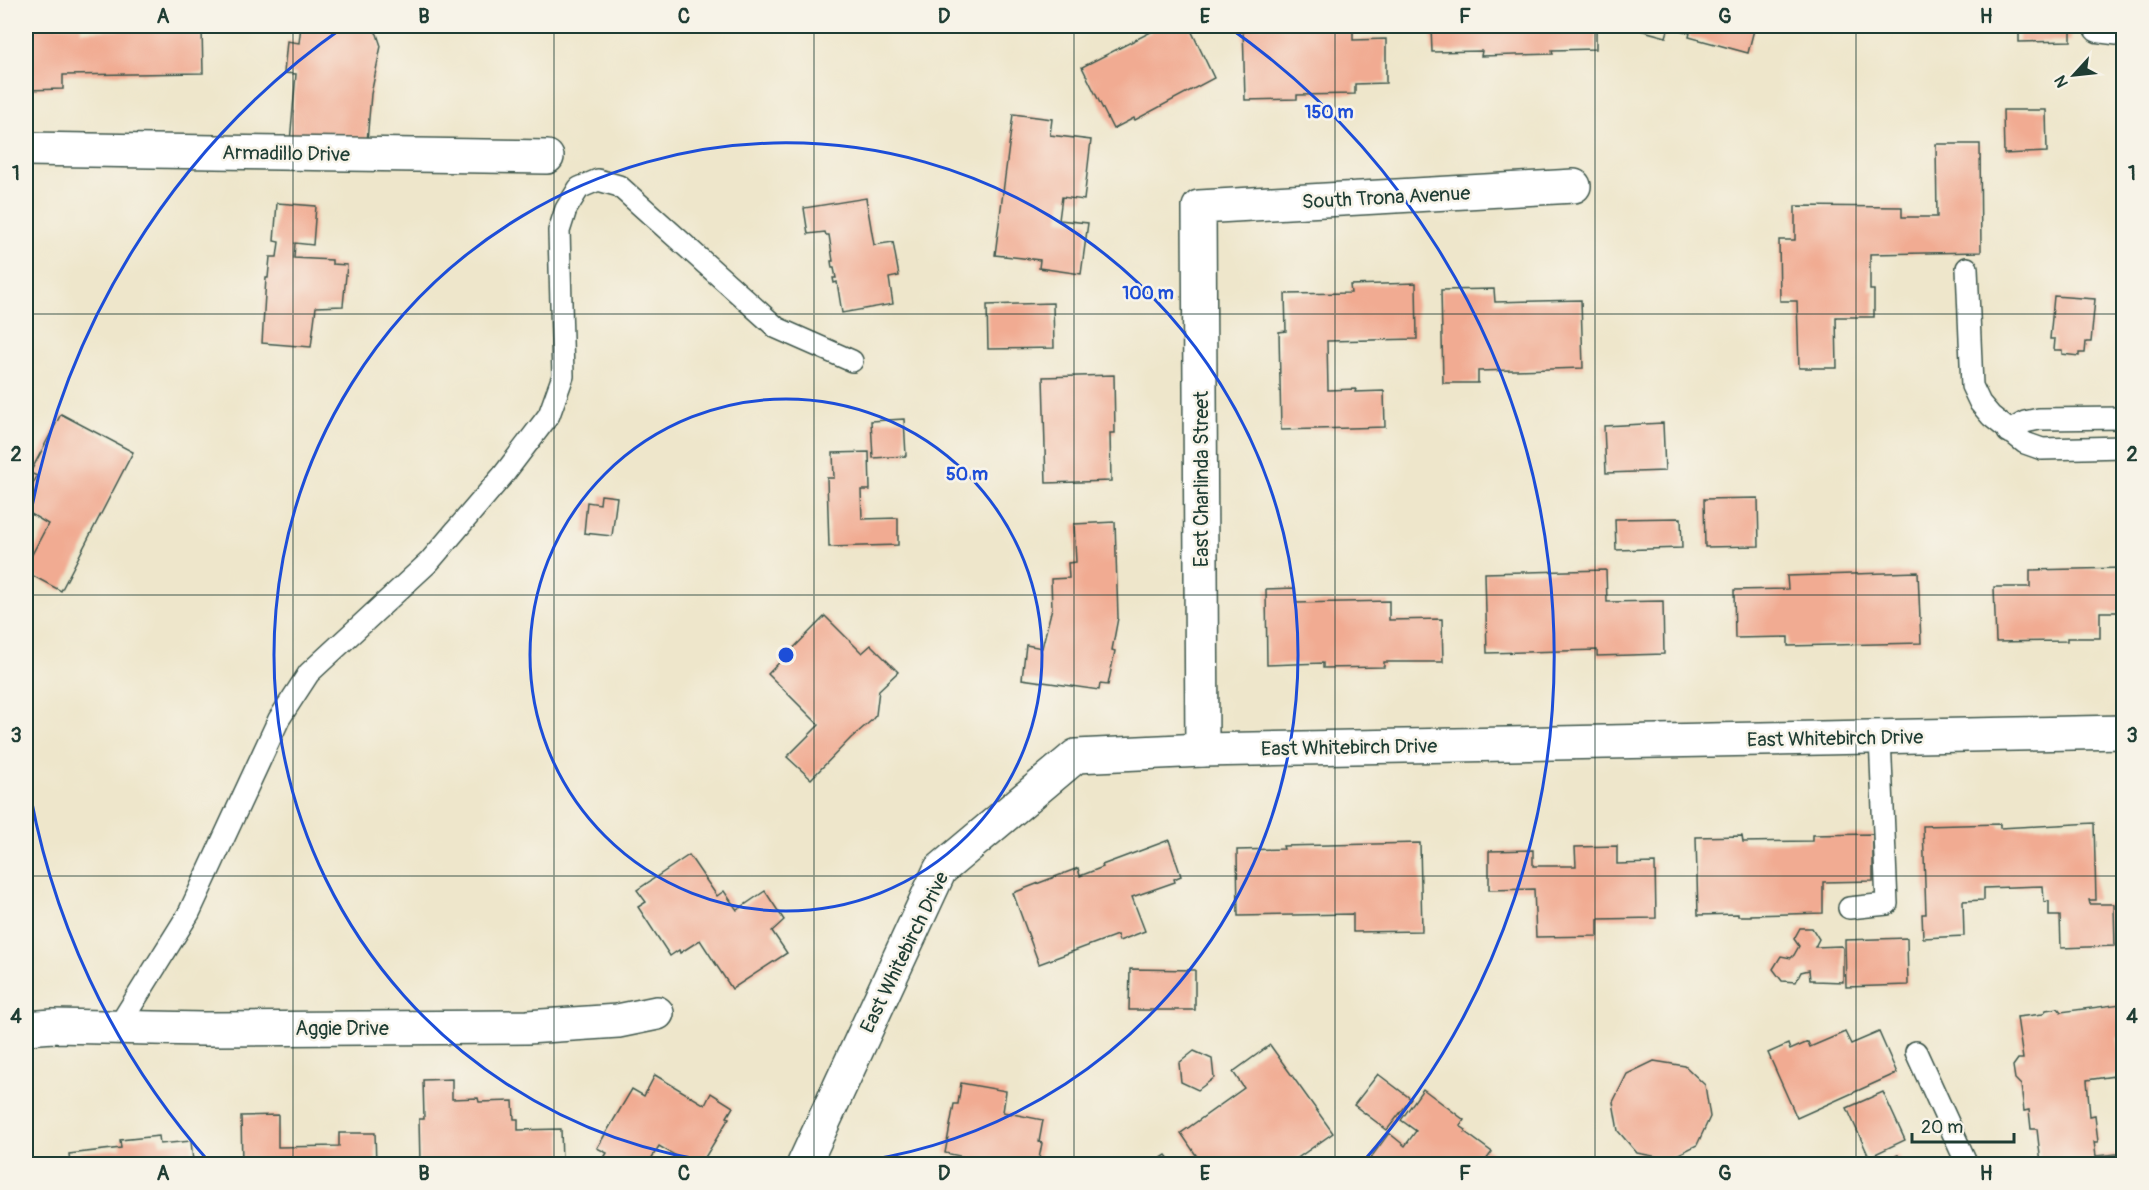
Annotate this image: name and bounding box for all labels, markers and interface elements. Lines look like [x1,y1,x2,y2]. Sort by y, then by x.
text: A [157,4,170,29]
text: B [418,4,430,29]
text: C [678,4,690,29]
text: D [938,4,951,29]
text: E [1200,4,1211,29]
text: F [1459,4,1471,29]
text: G [1718,4,1732,29]
text: H [1980,4,1993,29]
north arrow [2044,45,2104,105]
text: N [2050,72,2073,91]
text: 150 m [1305,101,1354,124]
street label: Armadillo Drive [222,140,350,167]
text: 1 [12,161,20,186]
text: 1 [2128,161,2136,186]
street label: South Trona Avenue [1301,181,1471,214]
text: 100 m [1122,282,1174,305]
street label: East Charlinda Street [1189,390,1214,567]
text: 2 [10,442,22,467]
text: 2 [2126,442,2138,467]
text: 50 m [946,463,988,486]
centre of rings [776,645,796,665]
text: 3 [10,723,22,748]
text: 3 [2126,723,2138,748]
street label: East Whitebirch Drive [1747,724,1923,753]
street label: East Whitebirch Drive [1261,733,1437,762]
street label: East Whitebirch Drive [855,867,954,1037]
text: 4 [10,1004,22,1029]
text: 4 [2126,1004,2138,1029]
street label: Aggie Drive [295,1016,389,1041]
scale bar [1912,1106,2014,1144]
text: 20 m [1921,1116,1963,1139]
text: A [157,1161,170,1186]
text: B [418,1161,430,1186]
text: C [678,1161,690,1186]
text: D [938,1161,951,1186]
text: E [1200,1161,1211,1186]
text: F [1459,1161,1471,1186]
text: G [1718,1161,1732,1186]
text: H [1980,1161,1993,1186]

